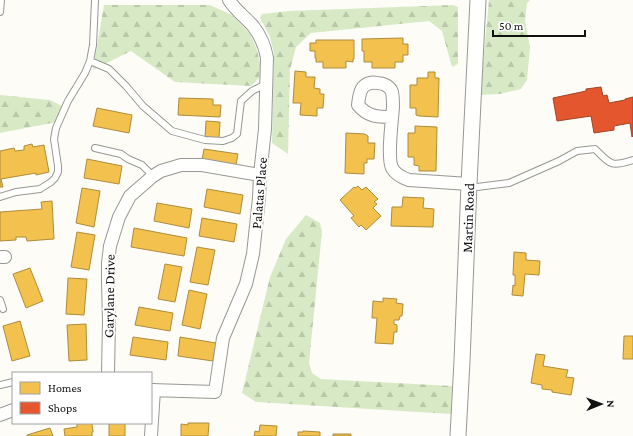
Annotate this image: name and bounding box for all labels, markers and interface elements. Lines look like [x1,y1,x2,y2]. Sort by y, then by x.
scale bar [493,12,585,38]
text: 50 m [499,19,524,33]
street label: Palatas Place [248,157,270,229]
street label: Martin Road [459,182,477,253]
street label: Garylane Drive [100,254,118,338]
legend [12,372,152,424]
text: Homes [48,381,82,395]
north arrow [581,384,621,424]
text: N [605,400,617,408]
text: Shops [48,401,77,415]

